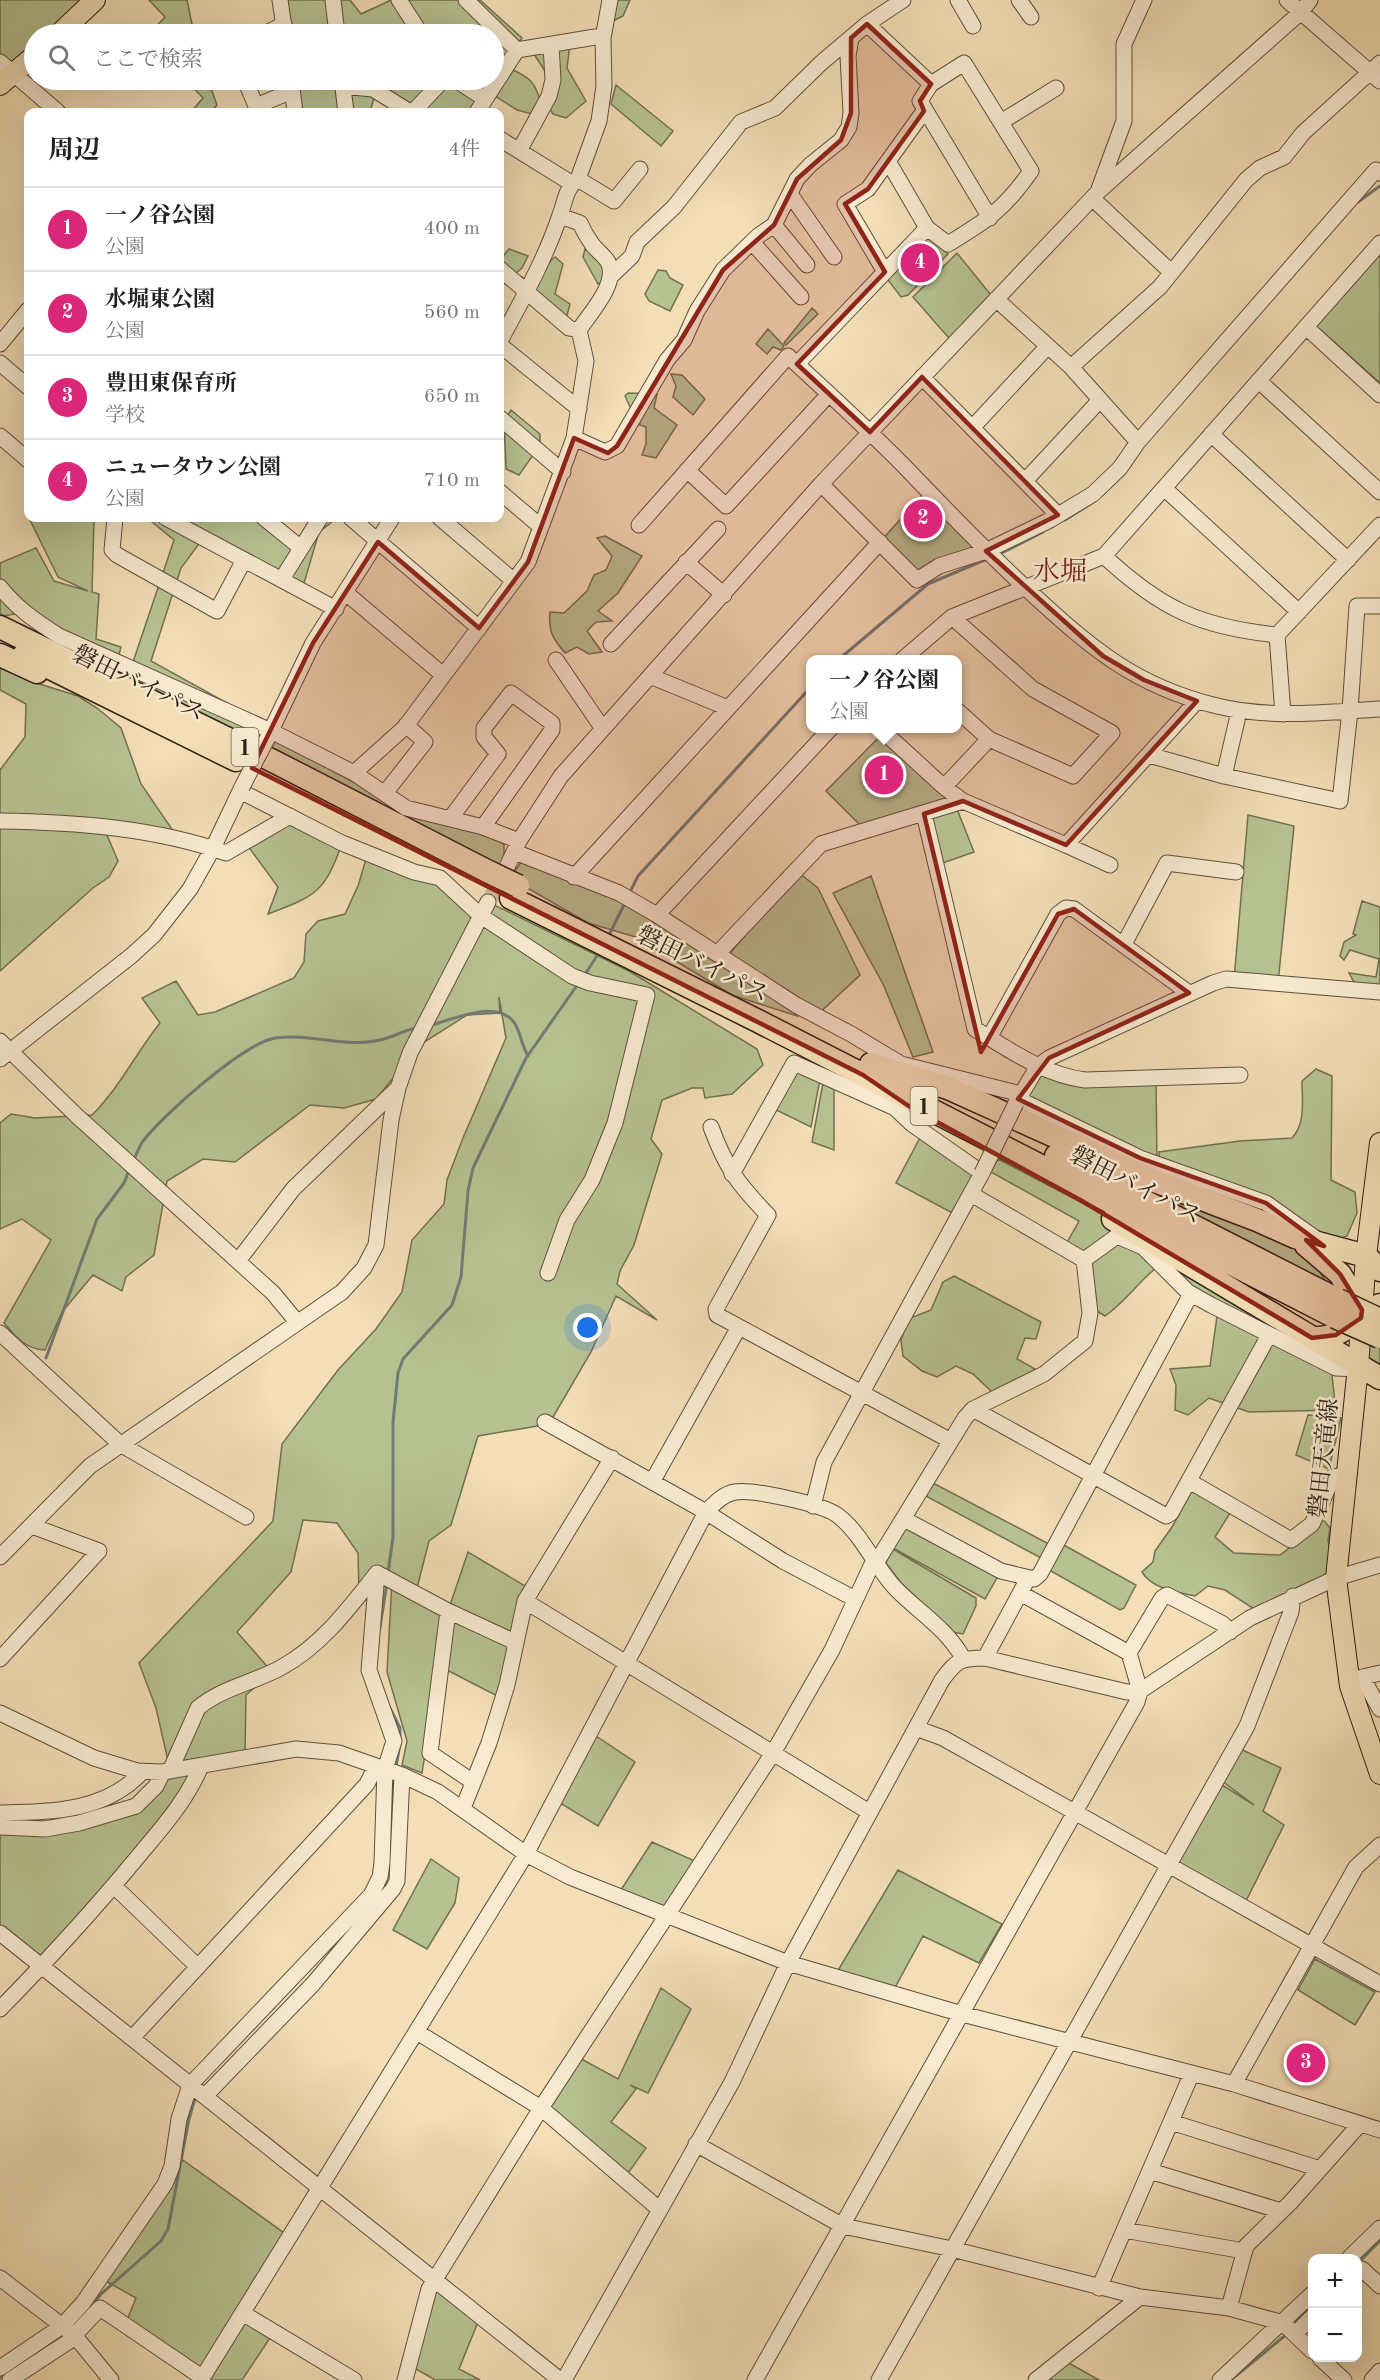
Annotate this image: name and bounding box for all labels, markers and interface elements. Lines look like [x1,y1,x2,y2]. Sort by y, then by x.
search box [24,24,504,90]
icon: search [45,41,78,74]
text: ここで検索 [93,49,203,71]
text: 周辺 [48,138,100,164]
text: 4件 [448,140,480,160]
text: 一ノ谷公園 [105,205,215,227]
text: 1 [62,219,73,239]
text: 400 m [424,219,480,239]
text: 公園 [105,238,145,258]
pin: 4 [900,240,940,286]
text: 水堀東公園 [105,289,215,311]
text: 2 [62,303,73,323]
text: 560 m [424,303,480,323]
text: 公園 [105,322,145,342]
text: 豊田東保育所 [105,373,237,395]
text: 3 [62,387,73,407]
text: 650 m [424,387,480,407]
text: 学校 [105,406,145,426]
text: ニュータウン公園 [105,457,281,479]
text: 4 [62,471,73,491]
text: 710 m [424,471,480,491]
text: 公園 [105,490,145,510]
pin: 2 [904,496,942,542]
district label: 水堀 [1033,557,1087,586]
street label: 磐田バイパス [68,640,209,727]
popup [806,655,962,733]
text: 一ノ谷公園 [829,670,939,692]
text: 公園 [829,703,869,723]
road number: 1 [232,728,258,766]
pin: 1 [864,752,904,798]
street label: 磐田バイパス [632,921,773,1008]
road number: 1 [910,1087,938,1125]
street label: 磐田バイパス [1066,1141,1206,1230]
your location [573,1313,602,1342]
street label: 磐田天竜線 [1304,1397,1343,1519]
pin: 3 [1286,2040,1326,2086]
map controls [1308,2254,1362,2362]
button: + [1308,2254,1362,2308]
button: − [1308,2308,1362,2362]

